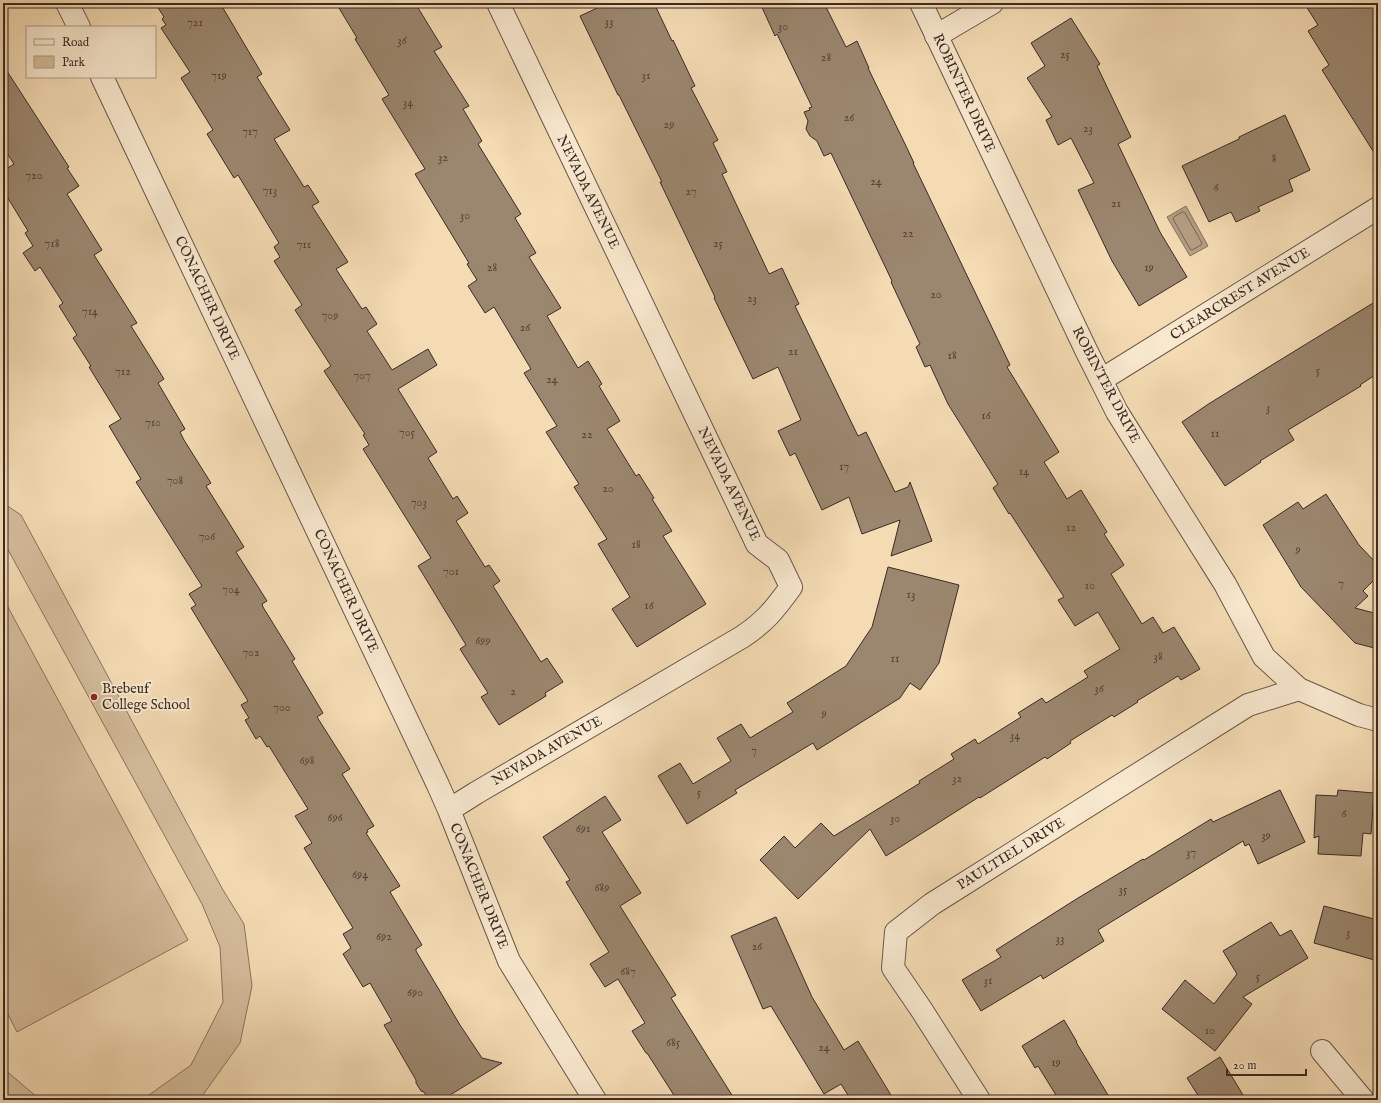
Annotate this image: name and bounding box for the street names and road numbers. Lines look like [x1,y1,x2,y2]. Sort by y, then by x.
street label: ROBINTER DRIVE [929,31,1000,156]
street label: NEVADA AVENUE [553,132,624,252]
street label: CONACHER DRIVE [170,233,244,363]
street label: CLEARCREST AVENUE [1167,243,1314,344]
street label: ROBINTER DRIVE [1068,324,1144,447]
street label: NEVADA AVENUE [694,424,765,544]
street label: CONACHER DRIVE [309,526,383,656]
street label: NEVADA AVENUE [489,712,606,790]
street label: PAULTIEL DRIVE [954,814,1068,894]
street label: CONACHER DRIVE [445,820,513,952]

